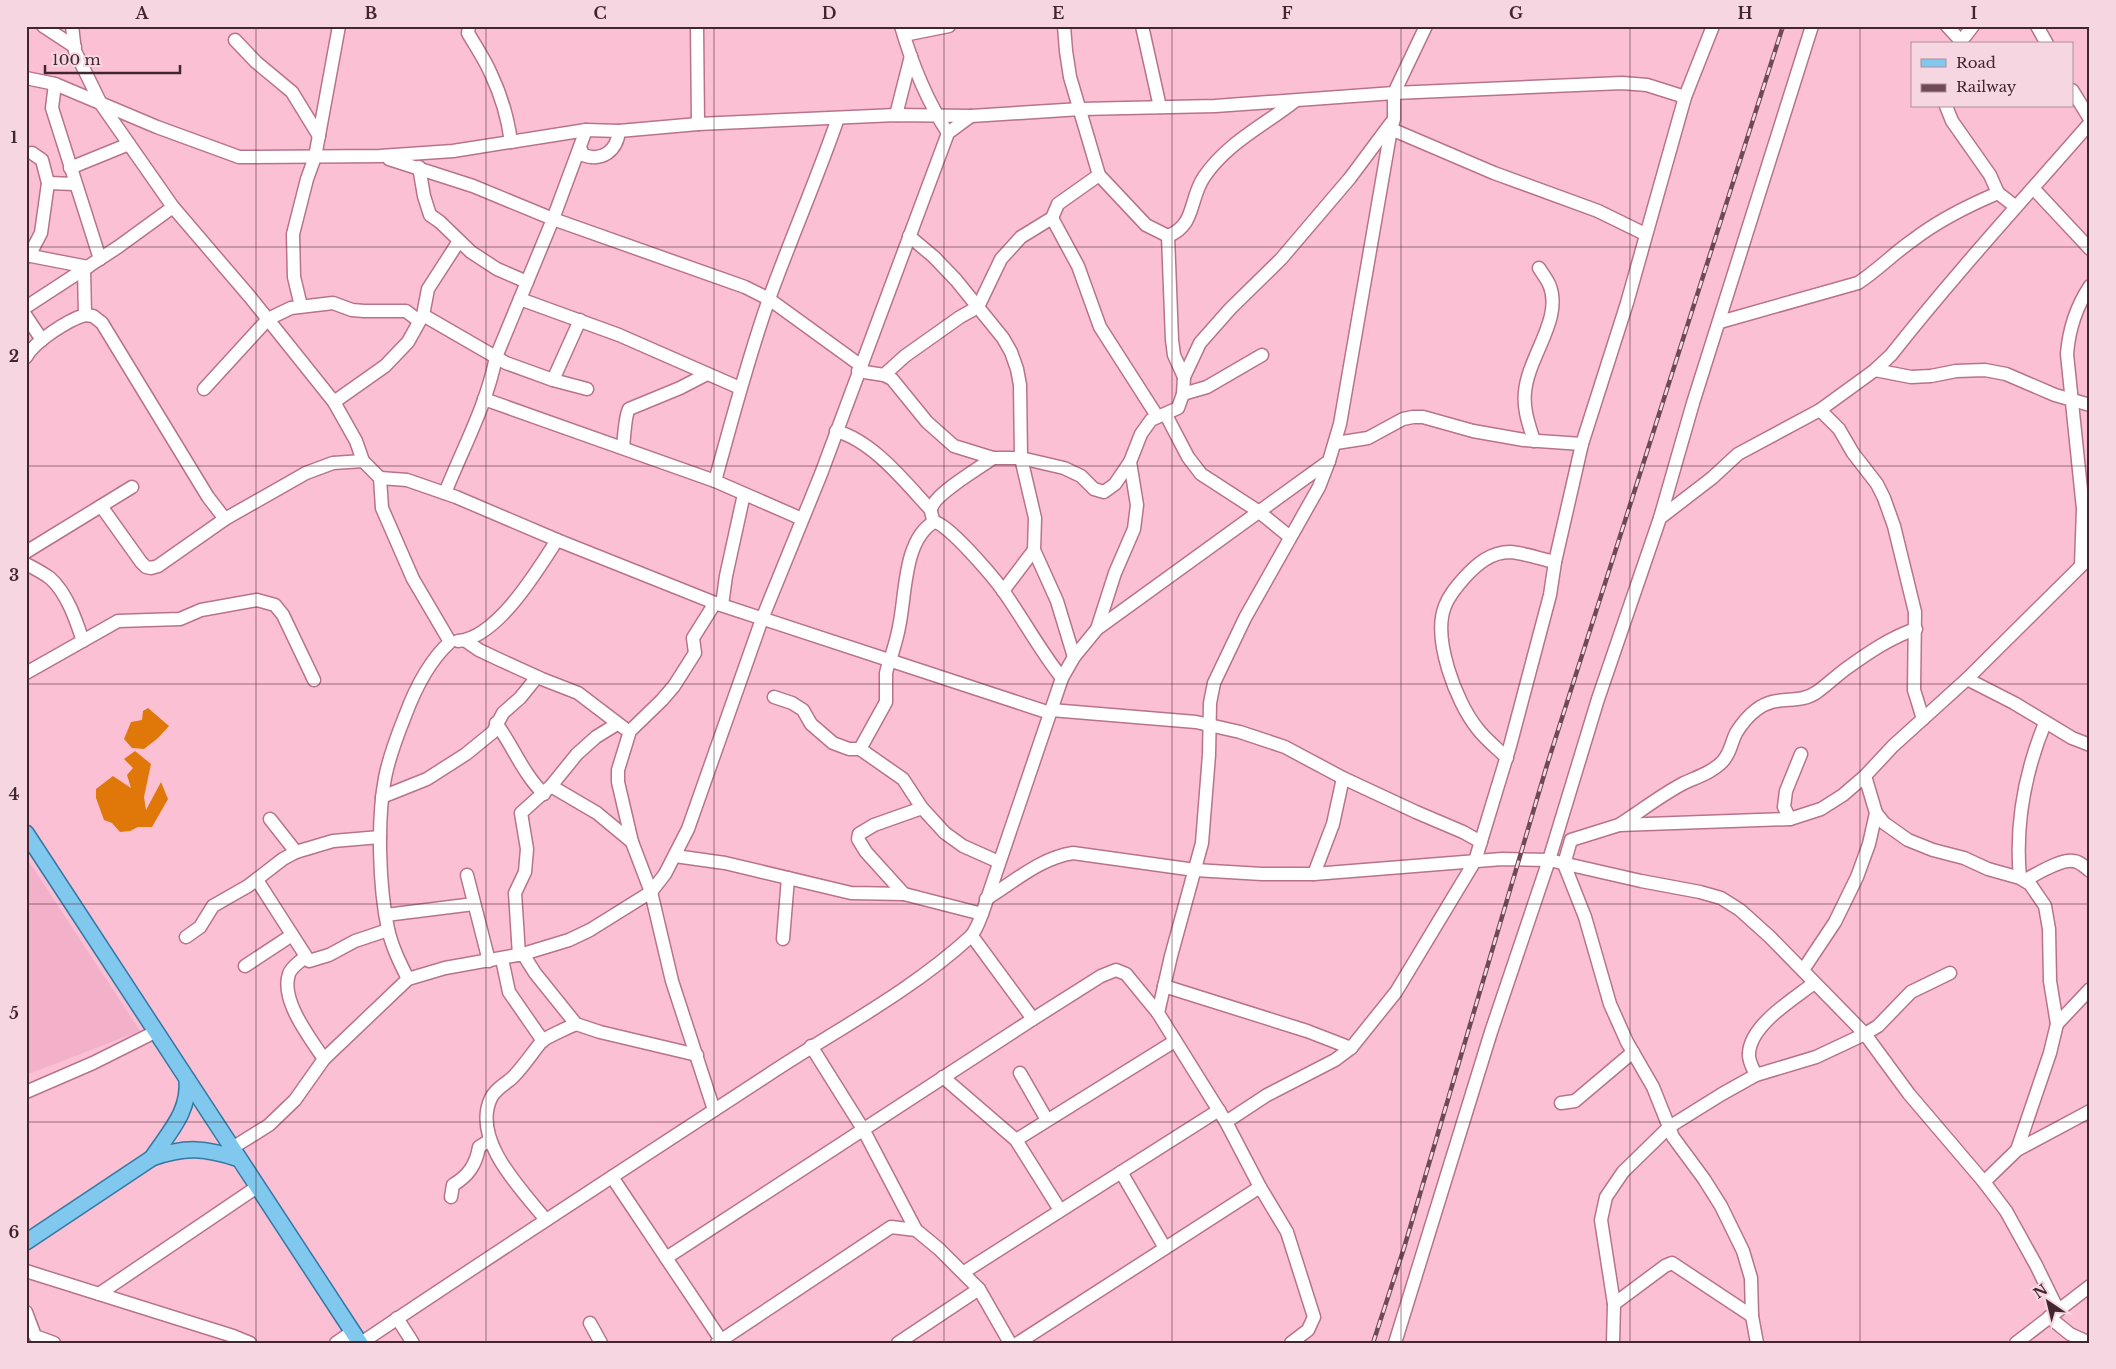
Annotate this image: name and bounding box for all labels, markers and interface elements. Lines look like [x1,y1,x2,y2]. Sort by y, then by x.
text: A [135,3,150,23]
text: B [365,3,378,23]
text: C [593,3,607,23]
text: D [822,3,836,23]
text: E [1052,3,1064,23]
text: F [1281,3,1293,23]
text: G [1509,3,1523,23]
text: H [1737,3,1753,23]
text: I [1971,3,1978,23]
scale bar [45,42,180,74]
legend [1911,42,2074,108]
text: 100 m [52,50,101,69]
text: Road [1956,53,1996,72]
text: Railway [1956,77,2017,96]
text: 1 [11,127,18,147]
text: 2 [9,346,19,366]
text: 3 [9,565,19,585]
text: 4 [9,784,19,804]
text: 5 [9,1003,19,1023]
text: 6 [9,1222,20,1242]
north arrow [2024,1276,2074,1326]
text: N [2030,1280,2051,1303]

